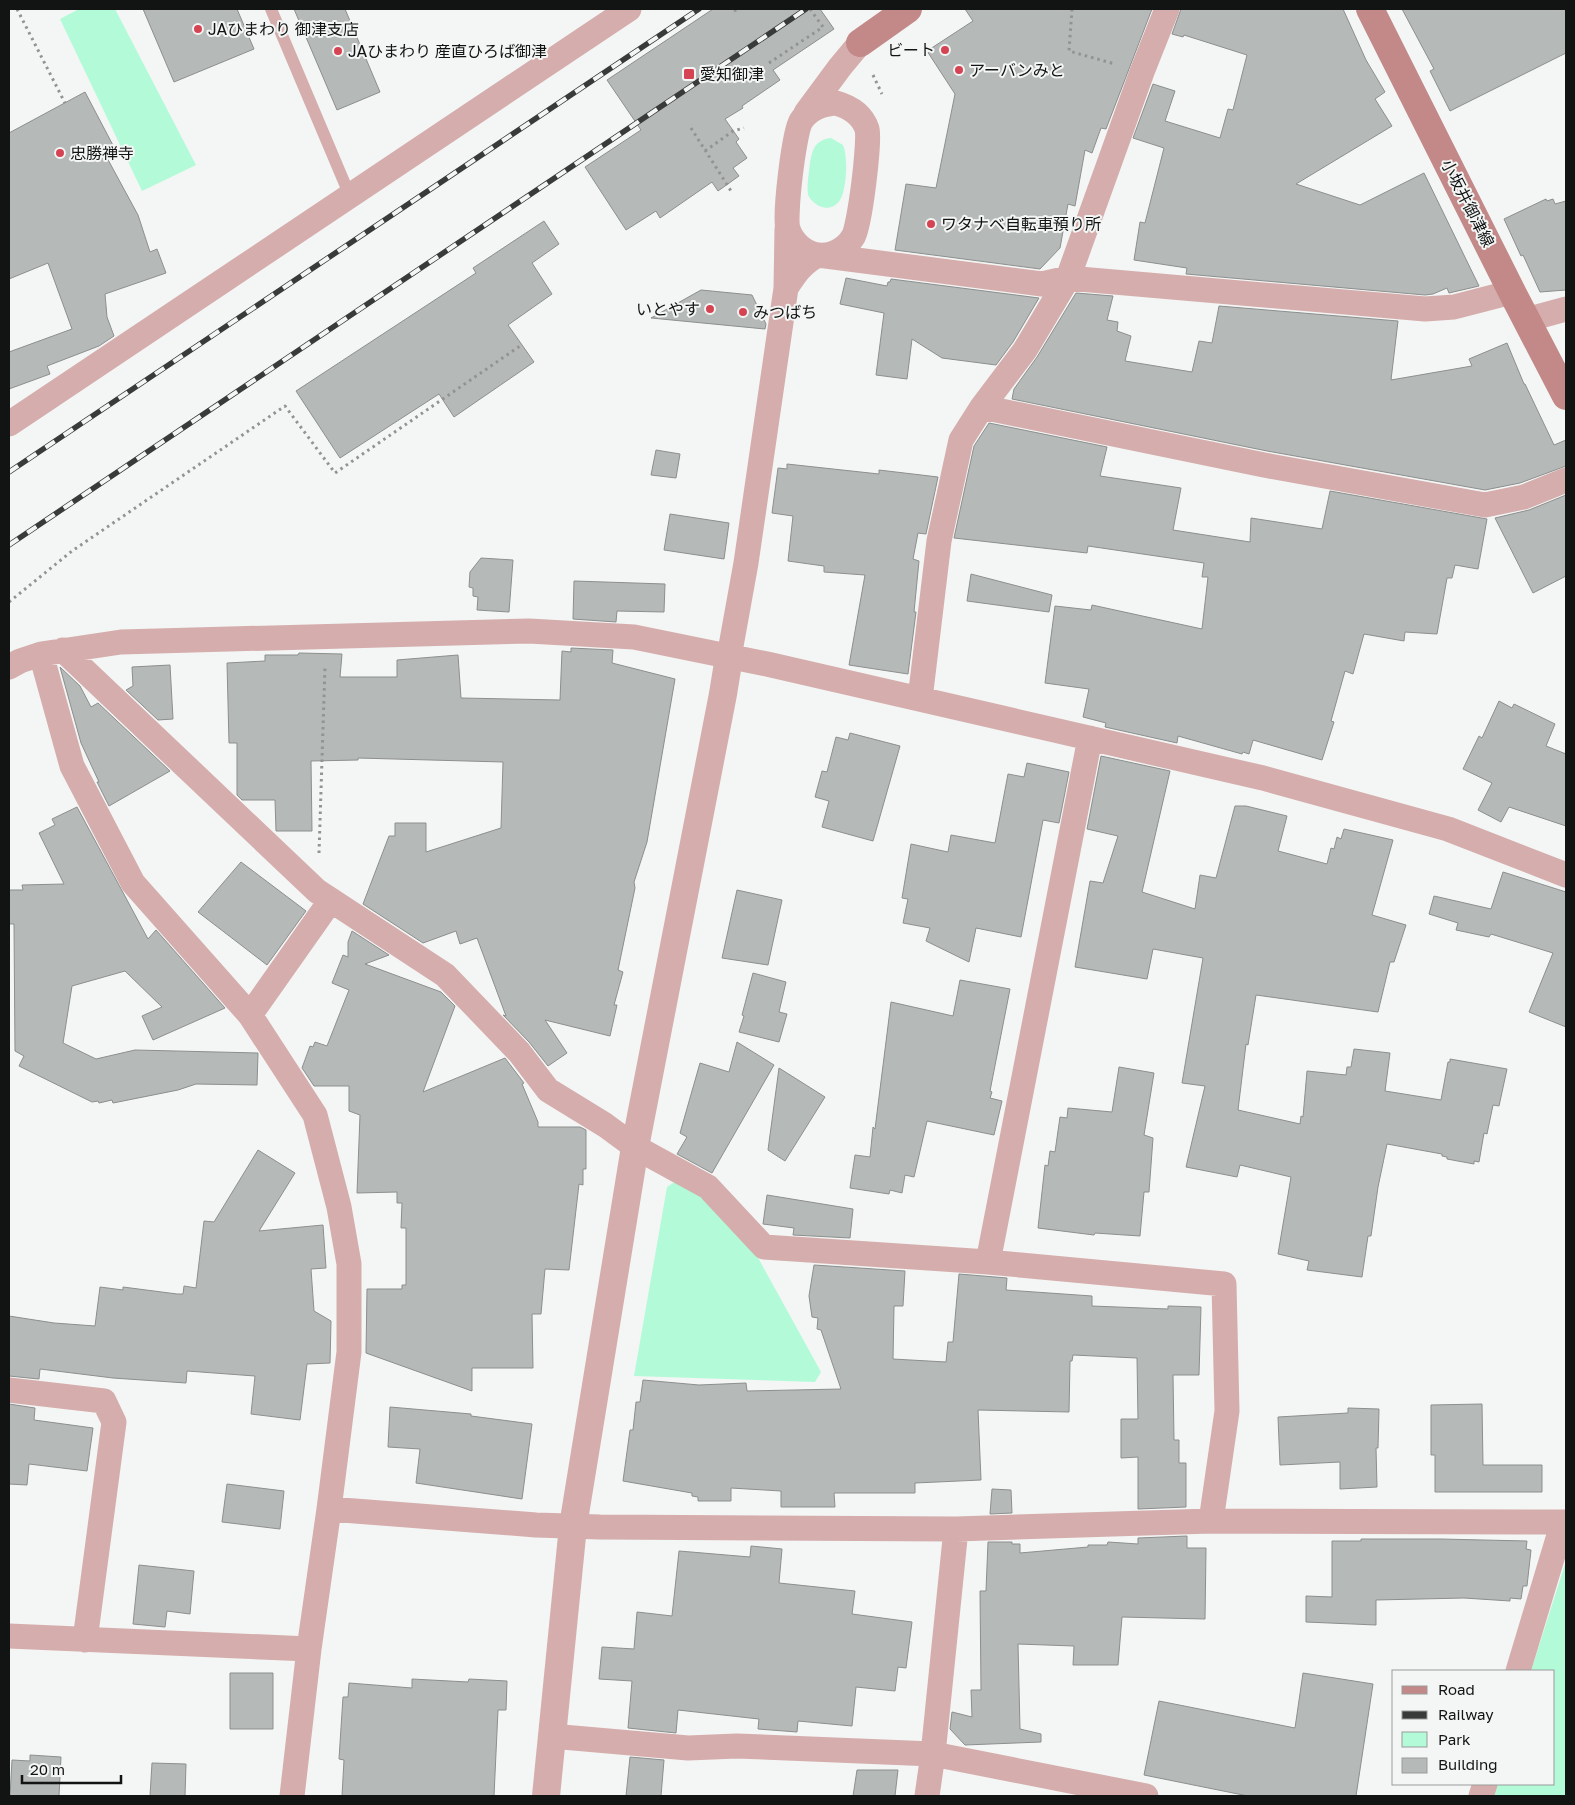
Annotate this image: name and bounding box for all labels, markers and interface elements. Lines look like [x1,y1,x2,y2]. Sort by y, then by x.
place label: JAひまわり 御津支店 [208,19,359,39]
marker: JAひまわり 御津支店 [192,23,204,35]
place label: ビート [887,40,935,60]
place label: JAひまわり 産直ひろば御津 [348,41,547,61]
marker: ビート [939,44,951,56]
marker: JAひまわり 産直ひろば御津 [332,45,344,57]
place label: アーバンみと [969,60,1065,80]
place label: 愛知御津 [700,64,764,84]
marker: アーバンみと [953,64,965,76]
marker: 愛知御津 [682,67,696,81]
place label: 忠勝禅寺 [70,143,134,163]
marker: 忠勝禅寺 [54,147,66,159]
street label: 小坂井御津線 [1437,156,1499,250]
place label: ワタナベ自転車預り所 [941,214,1101,234]
marker: ワタナベ自転車預り所 [925,218,937,230]
place label: いとやす [636,299,700,319]
place label: みつばち [753,302,817,322]
marker: いとやす [704,303,716,315]
marker: みつばち [737,306,749,318]
legend [1392,1670,1555,1785]
text: Road [1438,1680,1475,1698]
text: Railway [1438,1705,1494,1723]
text: Park [1438,1730,1471,1748]
scale bar [22,1752,121,1784]
text: Building [1438,1755,1498,1773]
text: 20 m [30,1760,65,1778]

